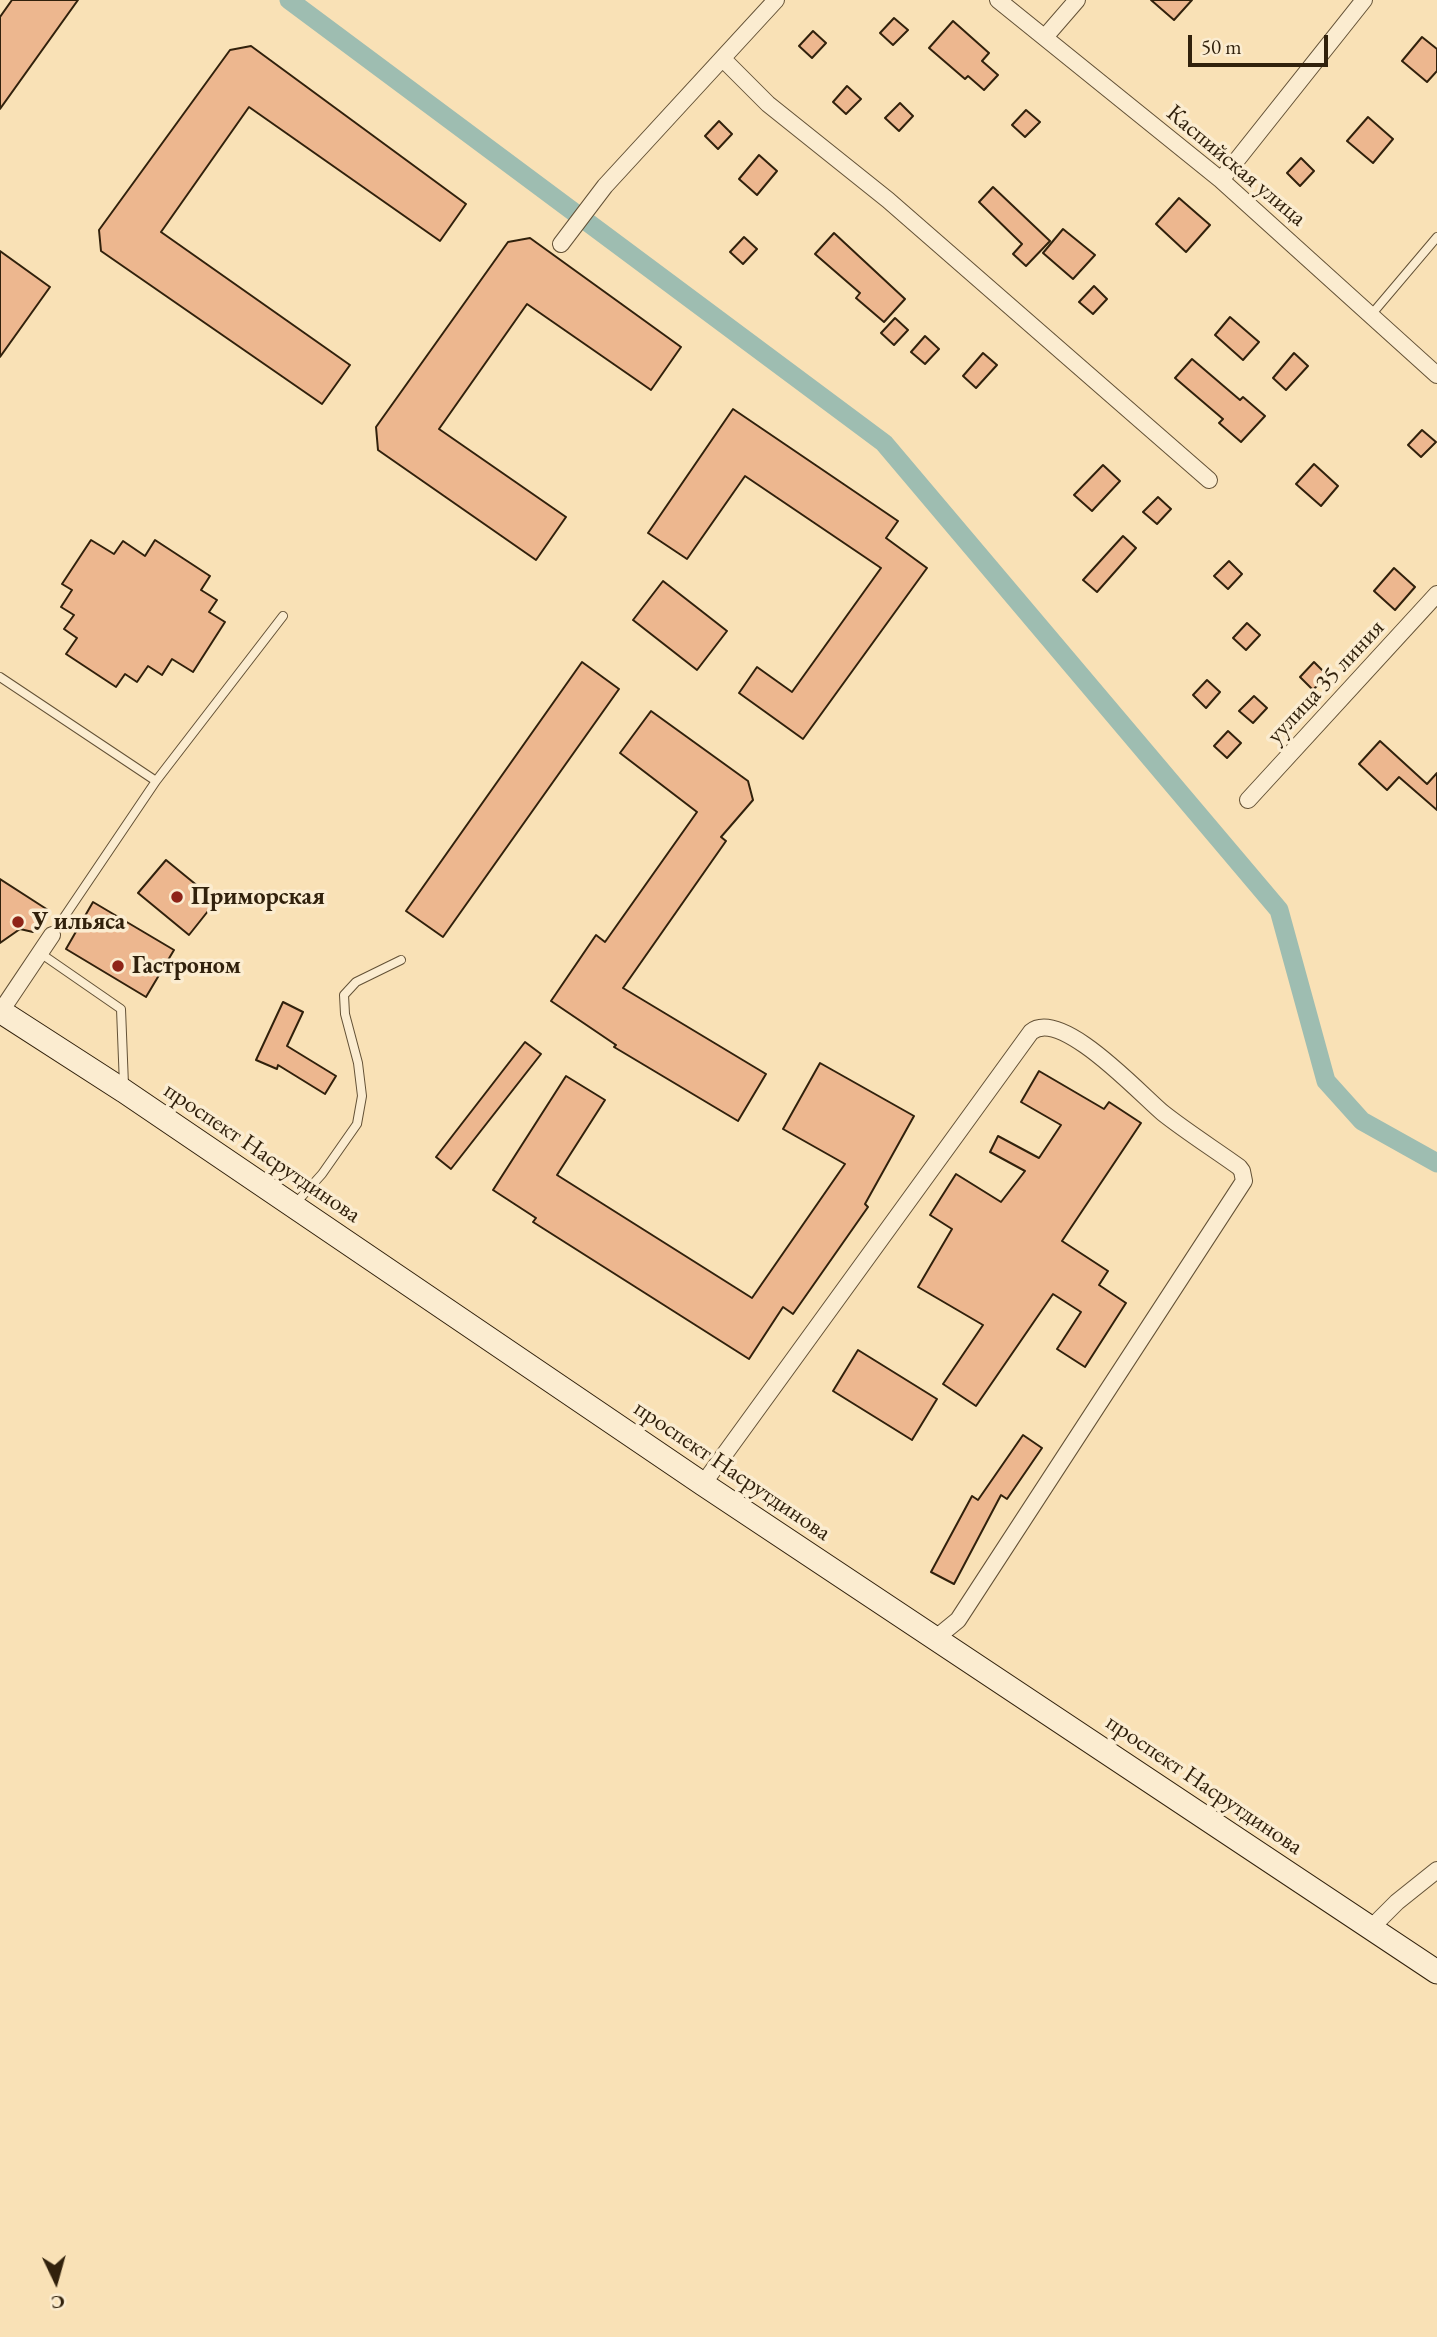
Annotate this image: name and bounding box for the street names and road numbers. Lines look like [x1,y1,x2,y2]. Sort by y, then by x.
street label: Каспийская улица [1160,99,1312,233]
street label: уулица 35 линия [1261,614,1391,750]
street label: проспект Насрутдинова [158,1076,366,1230]
street label: проспект Насрутдинова [628,1394,836,1548]
street label: проспект Насрутдинова [1100,1708,1308,1862]

